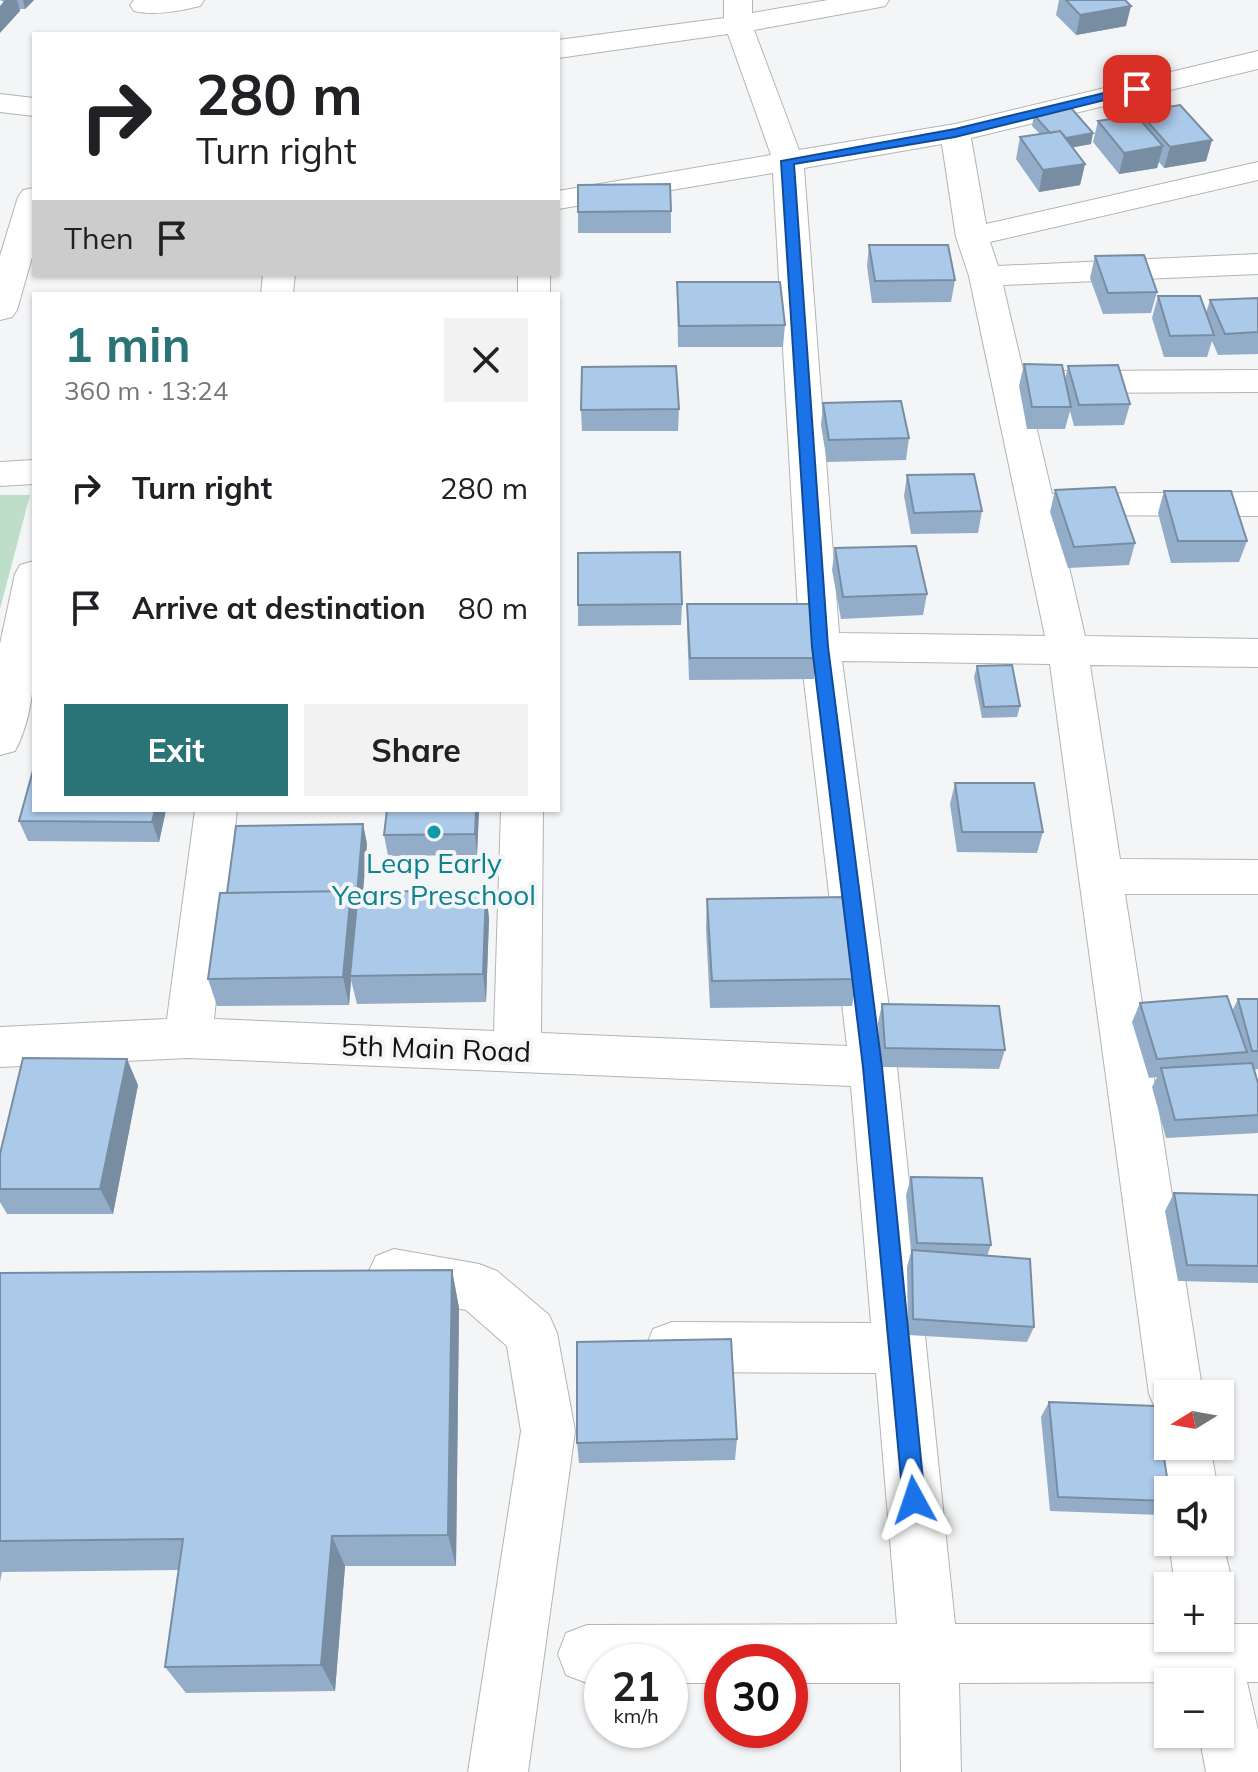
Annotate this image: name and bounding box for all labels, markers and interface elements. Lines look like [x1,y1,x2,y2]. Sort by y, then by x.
pin [1103,55,1171,123]
text: 280 m [196,59,363,129]
icon: right [64,64,168,168]
icon: arrive [1115,67,1159,111]
text: Turn right [196,128,357,173]
icon: arrive [150,216,194,260]
text: Then [64,219,134,257]
text: 1 min [64,314,191,374]
button: close [444,318,528,402]
text: 360 m · 13:24 [64,374,228,407]
icon: right [64,466,108,510]
text: Turn right [132,469,272,507]
text: 280 m [440,469,528,507]
icon: arrive [64,586,108,630]
text: Arrive at destination [132,589,426,627]
text: 80 m [458,589,528,627]
button: Exit [64,704,288,796]
button: Share [304,704,528,796]
marker: Leap Early Years Preschool [425,823,443,841]
place label: Leap Early Years Preschool [331,845,536,912]
street label: 5th Main Road [340,1027,532,1069]
north arrow [1154,1380,1234,1460]
map controls [1154,1380,1234,1748]
position arrow [872,1458,956,1542]
button: sound [1154,1476,1234,1556]
button: + [1154,1572,1234,1652]
speed limit sign: 30 [704,1644,808,1748]
text: 21 [612,1661,660,1711]
button: − [1154,1668,1234,1748]
text: km/h [613,1703,659,1728]

